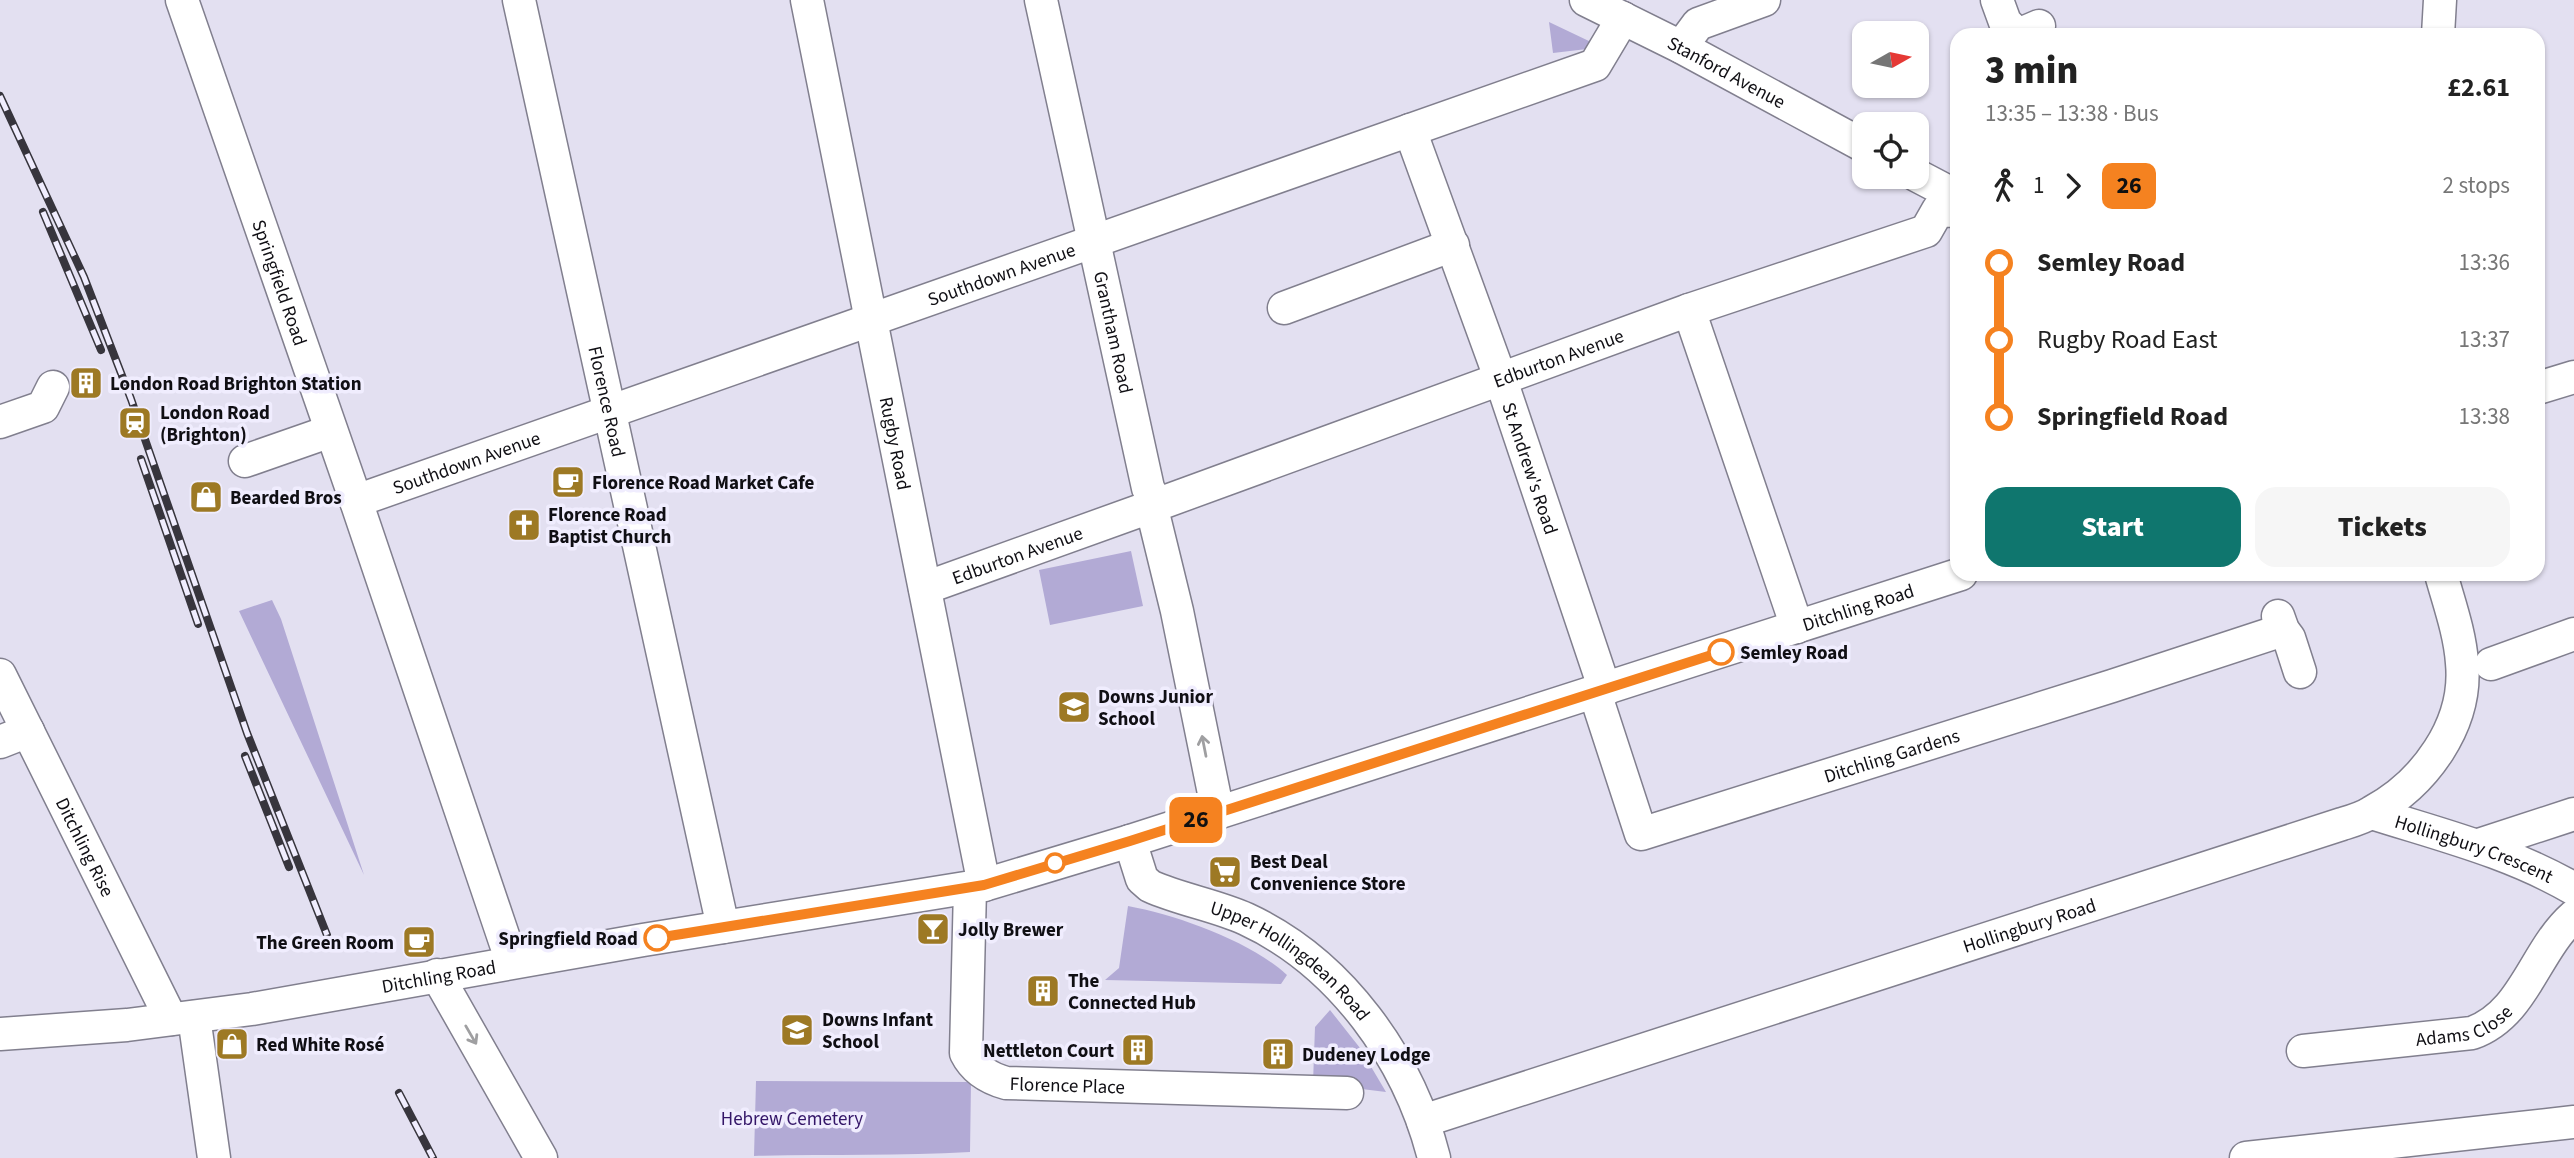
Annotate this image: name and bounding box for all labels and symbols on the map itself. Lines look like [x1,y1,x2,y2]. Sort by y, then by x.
north arrow [1852,21,1928,98]
street label: Stanford Avenue [1662,30,1790,116]
street label: Springfield Road [244,216,313,350]
street label: Southdown Avenue [924,237,1079,314]
street label: Grantham Road [1086,269,1139,396]
street label: Edburton Avenue [1490,323,1628,395]
street label: Florence Road [581,344,631,460]
building icon: London Road Brighton Station [67,364,105,402]
place label: London Road Brighton Station [110,371,362,398]
street label: Rugby Road [872,394,917,493]
street label: St Andrew's Road [1494,399,1564,538]
place label: London Road (Brighton) [160,400,270,449]
station icon: London Road (Brighton) [116,404,154,442]
street label: Southdown Avenue [389,425,544,502]
cafe icon: Florence Road Market Cafe [549,463,587,501]
place label: Florence Road Market Cafe [592,470,815,497]
shop icon: Bearded Bros [187,478,225,516]
place label: Bearded Bros [230,485,342,512]
place label: Florence Road Baptist Church [548,502,671,551]
church icon: Florence Road Baptist Church [505,506,543,544]
street label: Edburton Avenue [949,520,1087,592]
street label: Ditchling Road [1799,578,1918,639]
marker: Semley Road [1708,639,1734,665]
place label: Semley Road [1740,640,1848,667]
place label: Downs Junior School [1098,684,1213,733]
school or university icon: Downs Junior School [1055,688,1093,726]
street label: Ditchling Gardens [1821,723,1963,791]
one-way arrow [1197,735,1210,758]
street label: Ditchling Rise [48,793,120,902]
line badge: 26 [1164,797,1228,843]
street label: Hollingbury Crescent [2391,809,2558,891]
place label: Best Deal Convenience Store [1250,849,1406,898]
unlabelled marker [1045,853,1065,873]
supermarket icon: Best Deal Convenience Store [1206,853,1244,891]
street label: Hollingbury Road [1960,892,2100,961]
street label: Upper Hollingdean Road [1206,895,1376,1027]
bar icon: Jolly Brewer [914,910,952,948]
place label: Jolly Brewer [958,917,1064,944]
cafe icon: The Green Room [400,923,438,961]
marker: Springfield Road [644,925,670,951]
place label: Springfield Road [498,926,638,953]
place label: The Green Room [256,930,394,957]
street label: Ditchling Road [380,954,498,1001]
place label: The Connected Hub [1068,968,1196,1017]
building icon: The Connected Hub [1024,972,1062,1010]
street label: Adams Close [2414,999,2519,1054]
place label: Downs Infant School [822,1007,933,1056]
school or university icon: Downs Infant School [778,1011,816,1049]
one-way arrow [464,1024,478,1044]
shop icon: Red White Rosé [213,1025,251,1063]
building icon: Nettleton Court [1119,1031,1157,1069]
place label: Red White Rosé [256,1032,384,1059]
building icon: Dudeney Lodge [1259,1035,1297,1073]
place label: Nettleton Court [983,1038,1114,1065]
place label: Dudeney Lodge [1302,1042,1431,1069]
street label: Florence Place [1009,1071,1125,1101]
park label: Hebrew Cemetery [721,1106,863,1133]

